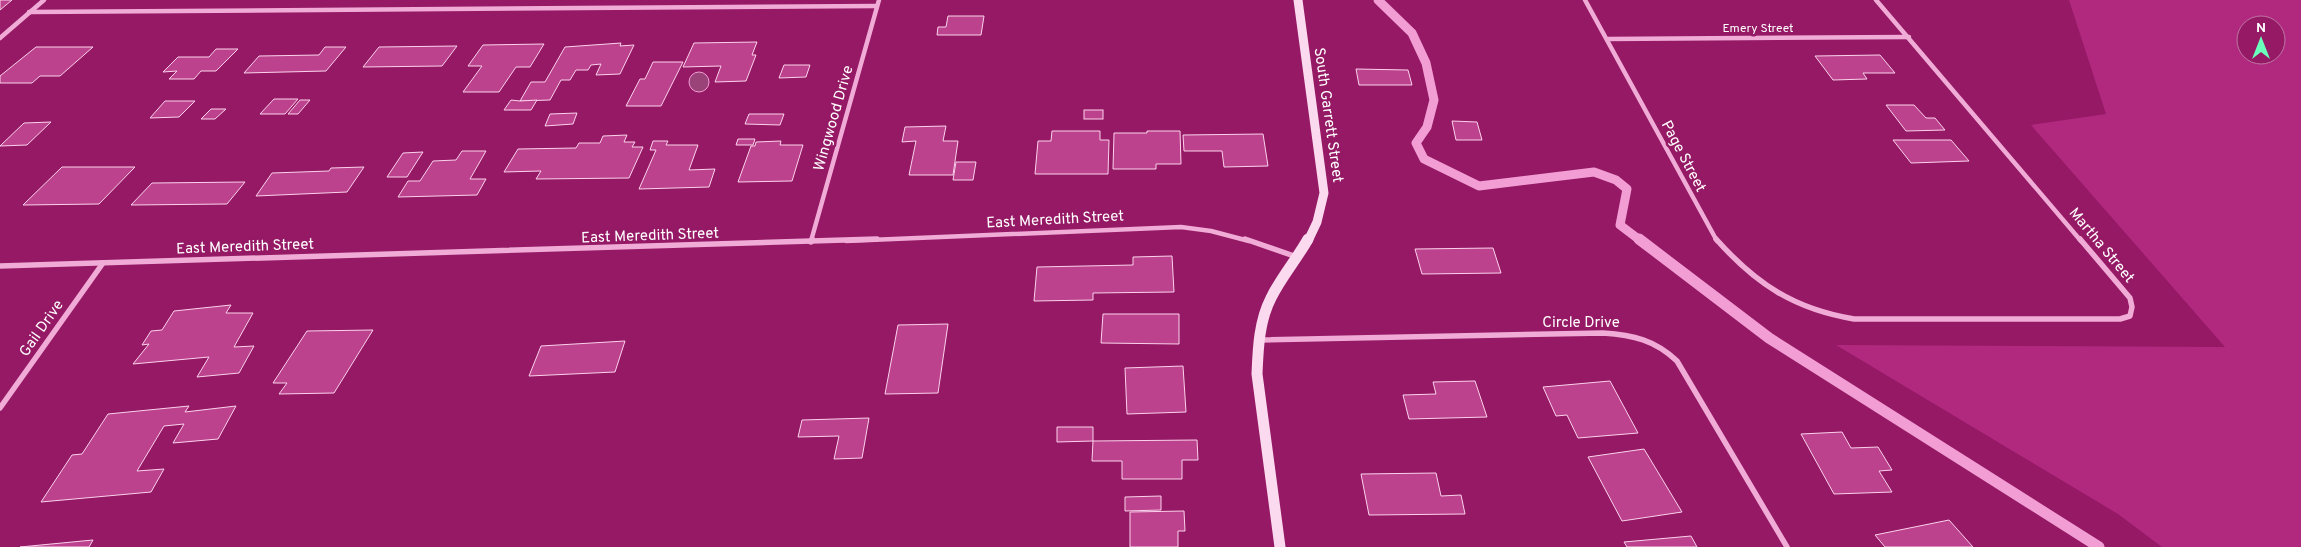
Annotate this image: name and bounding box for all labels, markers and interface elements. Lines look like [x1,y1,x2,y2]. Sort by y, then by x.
north arrow [2236,15,2286,65]
text: N [2256,20,2266,37]
street label: Emery Street [1722,21,1794,37]
street label: South Garrett Street [1309,46,1346,184]
street label: Wingwood Drive [810,63,859,173]
street label: Page Street [1656,118,1709,196]
street label: Martha Street [2064,204,2138,287]
street label: East Meredith Street [986,207,1124,234]
street label: East Meredith Street [581,225,719,248]
street label: East Meredith Street [176,236,314,259]
street label: Gail Drive [16,297,69,361]
street label: Circle Drive [1542,314,1620,333]

